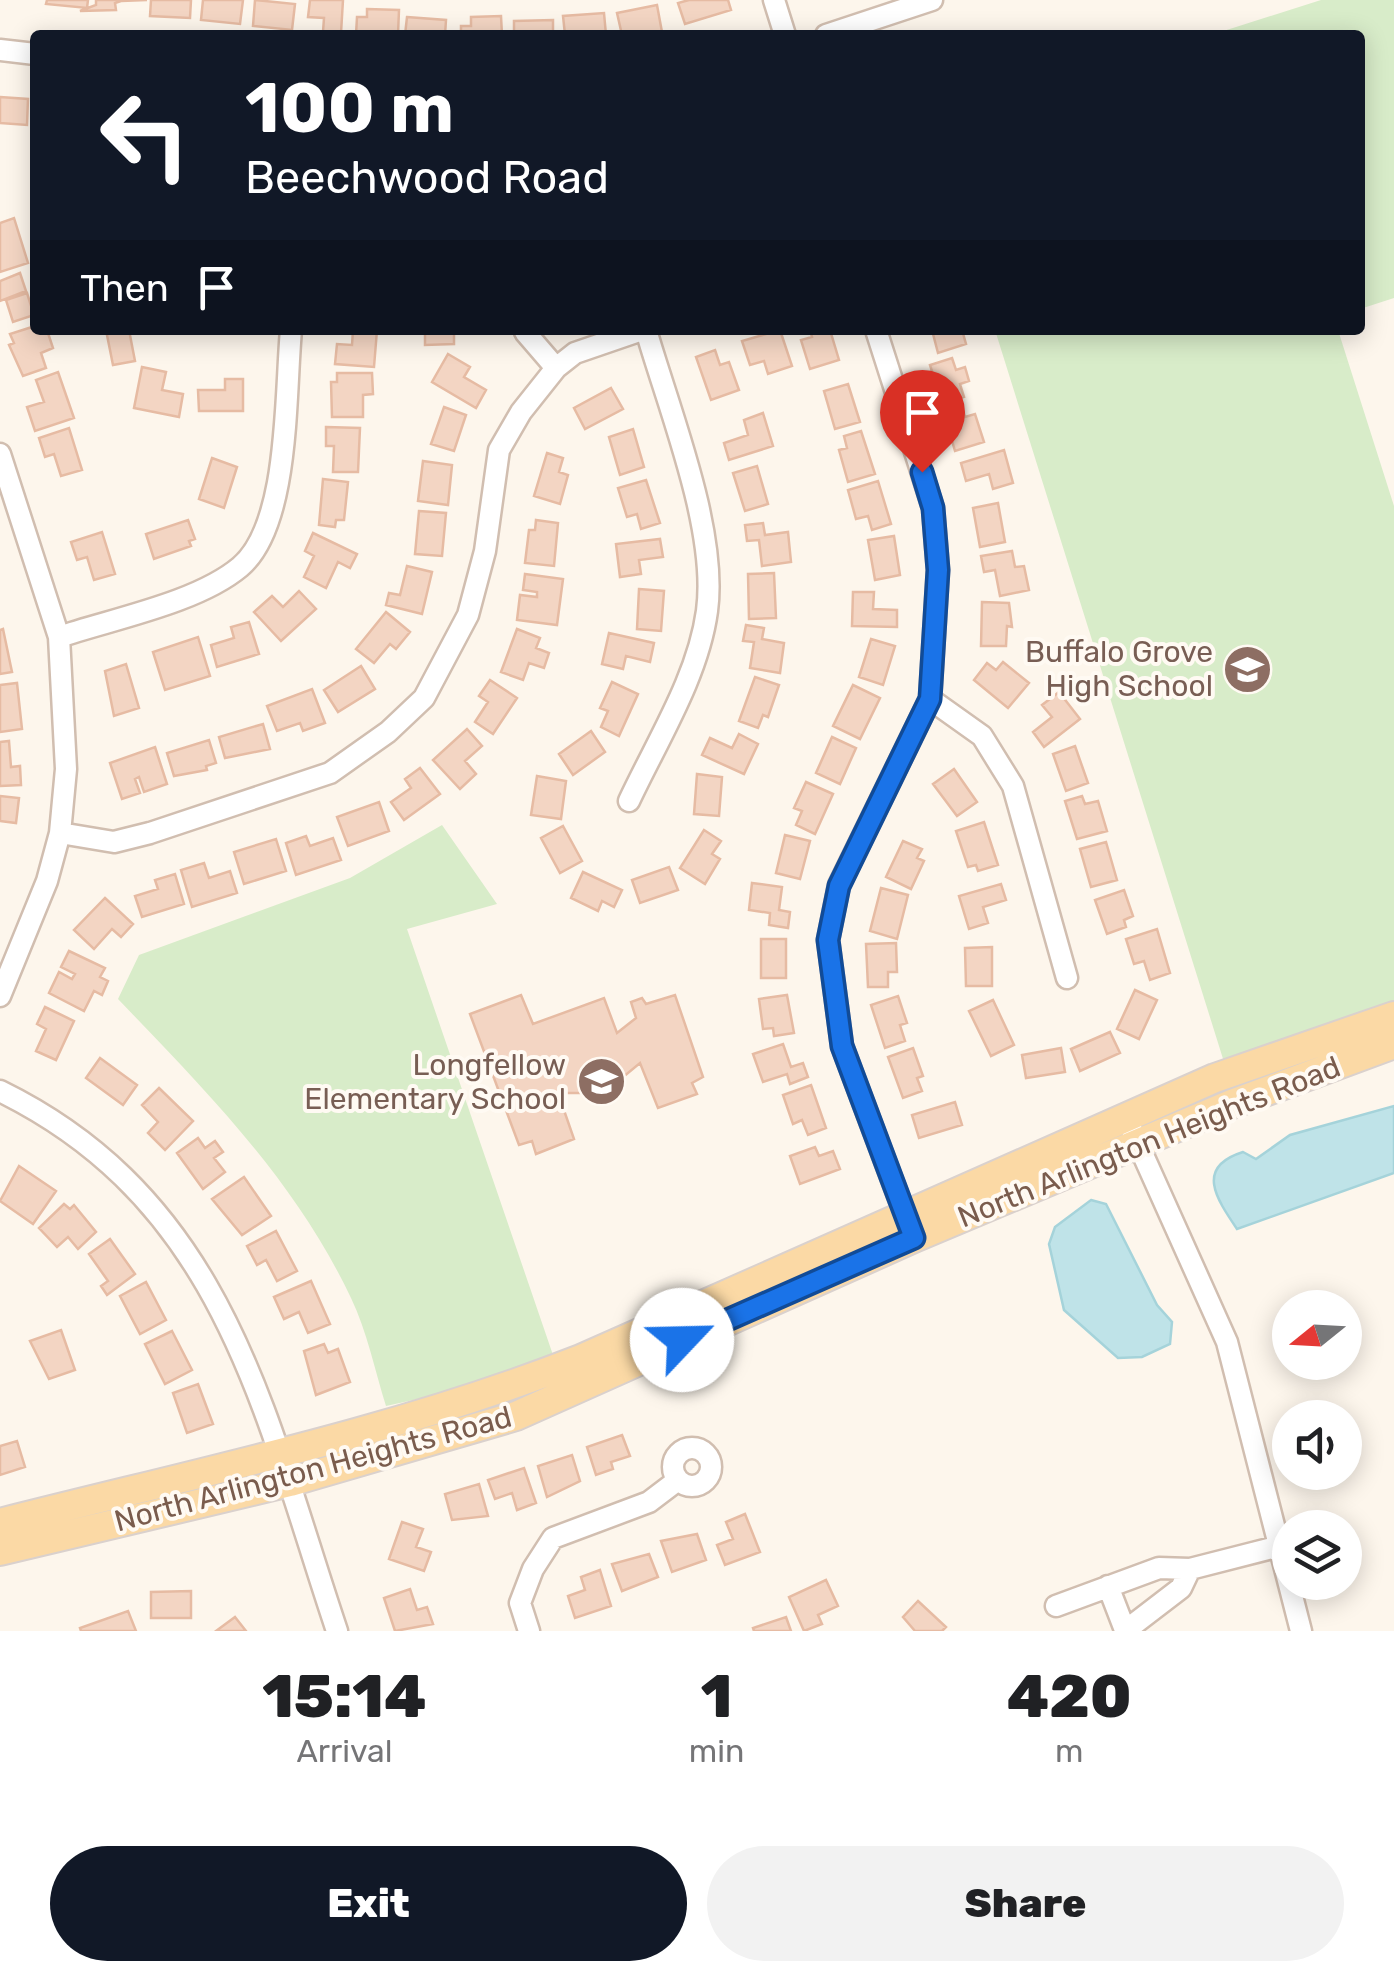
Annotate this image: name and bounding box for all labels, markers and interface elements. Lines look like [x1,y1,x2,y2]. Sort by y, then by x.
text: 100 m [245,67,454,150]
icon: left [80,70,210,200]
text: Beechwood Road [245,151,609,204]
icon: arrive [189,260,244,315]
text: Then [80,265,169,311]
pin [880,370,965,473]
icon: arrive [895,385,950,440]
place label: Buffalo Grove High School [1025,634,1213,704]
school or university icon: Buffalo Grove High School [1222,643,1274,695]
place label: Longfellow Elementary School [304,1047,566,1117]
street label: North Arlington Heights Road [952,1049,1346,1235]
school or university icon: Longfellow Elementary School [575,1056,627,1108]
position arrow [630,1288,734,1392]
north arrow [1272,1290,1362,1380]
map controls [1272,1290,1362,1600]
street label: North Arlington Heights Road [111,1399,515,1539]
button: sound [1272,1400,1362,1490]
button: layers [1272,1510,1362,1600]
text: 15:14 [262,1661,427,1732]
text: 1 [701,1661,732,1732]
text: 420 [1007,1661,1132,1732]
text: Arrival [296,1732,392,1770]
text: min [689,1732,744,1770]
text: m [1055,1732,1083,1770]
button: Exit [50,1846,687,1961]
button: Share [707,1846,1344,1961]

